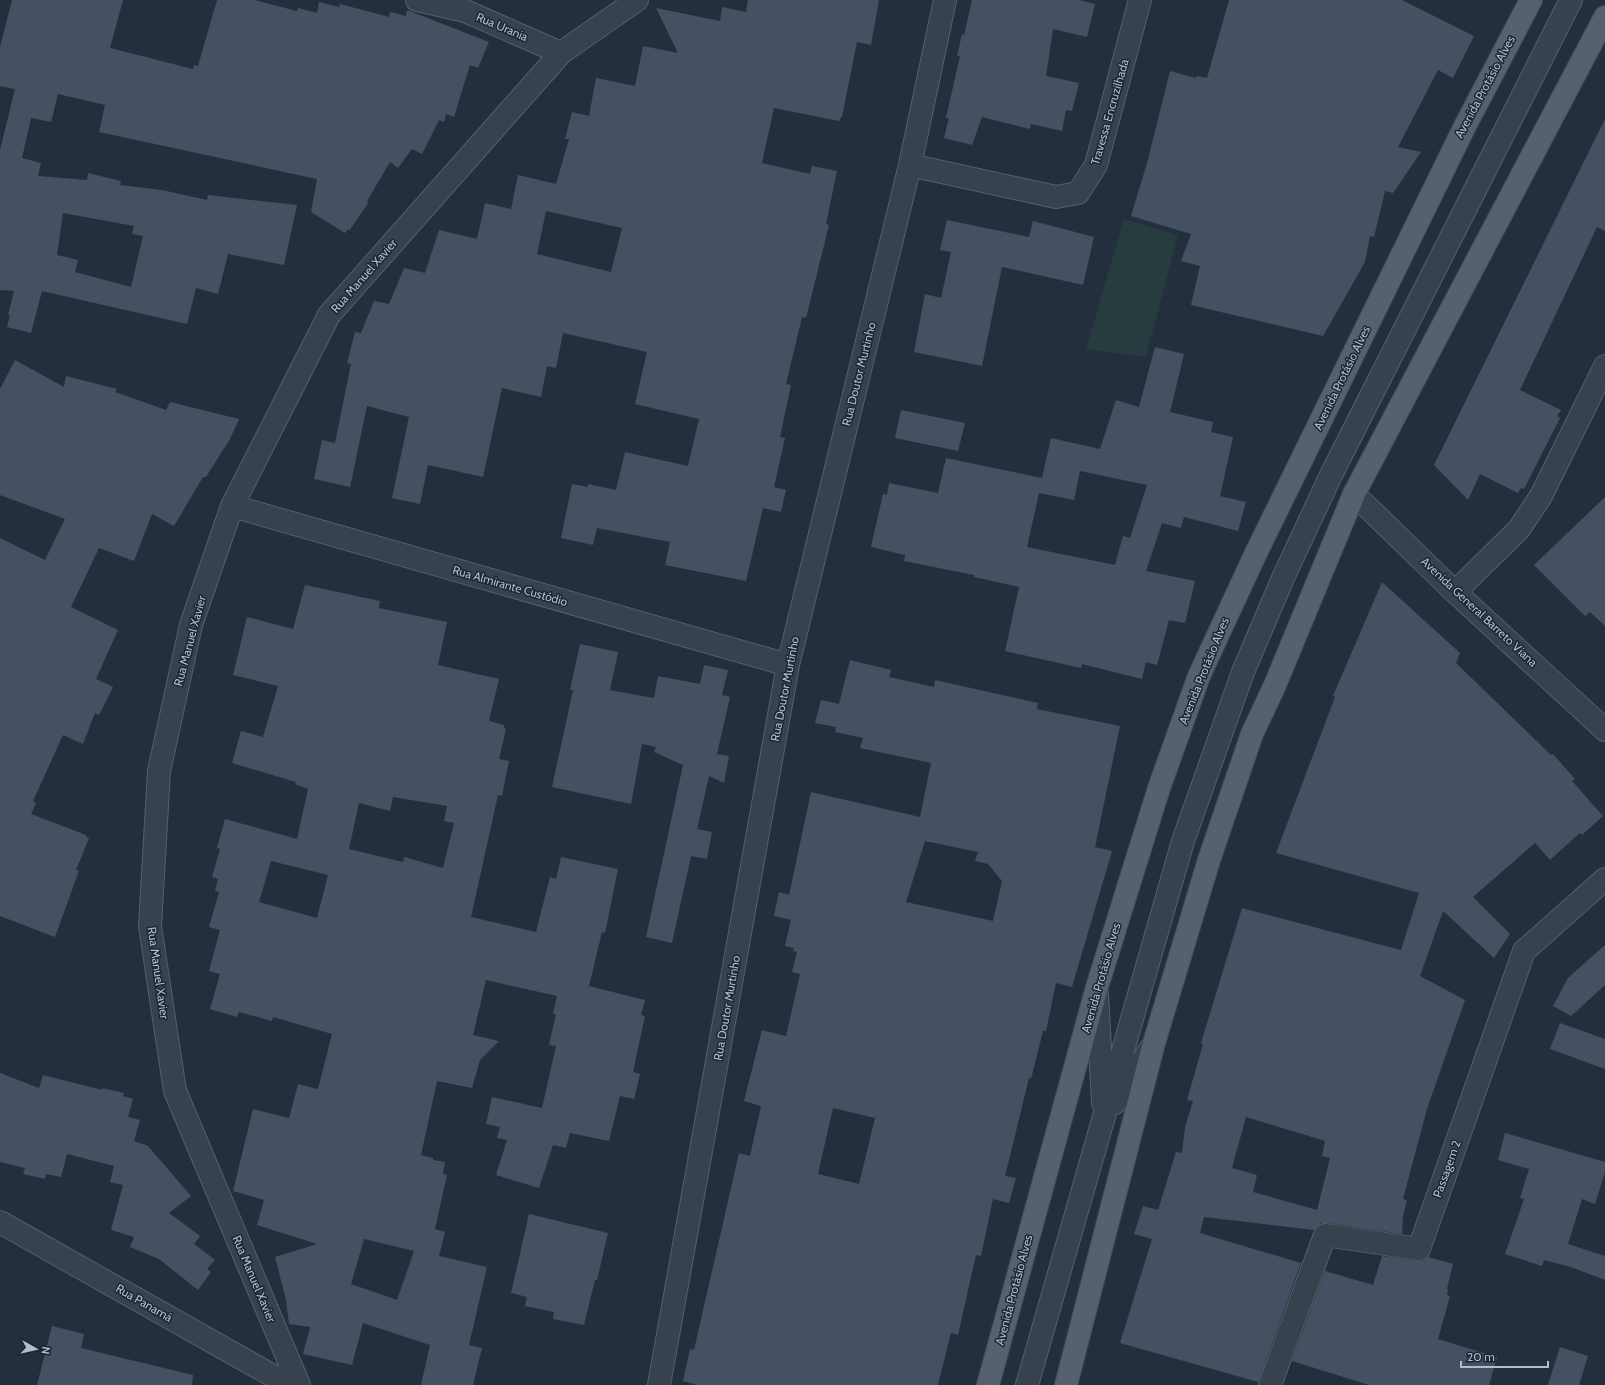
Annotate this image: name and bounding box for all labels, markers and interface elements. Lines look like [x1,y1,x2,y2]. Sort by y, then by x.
street label: Rua Urania [474,9,531,44]
street label: Avenida Protásio Alves [1451,33,1518,141]
street label: Travessa Encruzilhada [1087,57,1132,167]
street label: Rua Manuel Xavier [327,236,400,316]
street label: Rua Doutor Murtinho [838,320,879,427]
street label: Avenida Protásio Alves [1310,323,1373,432]
street label: Avenida General Barreto Viana [1418,554,1541,670]
street label: Rua Almirante Custódio [451,562,570,609]
street label: Rua Manuel Xavier [170,594,209,688]
street label: Avenida Protásio Alves [1175,615,1232,726]
street label: Rua Doutor Murtinho [767,635,802,743]
street label: Avenida Protásio Alves [1078,921,1123,1035]
street label: Rua Manuel Xavier [145,926,172,1020]
street label: Rua Doutor Murtinho [710,954,743,1062]
street label: Passagem 2 [1429,1138,1464,1199]
street label: Rua Manuel Xavier [229,1233,280,1325]
street label: Avenida Protásio Alves [992,1233,1035,1347]
street label: Rua Panamá [113,1280,176,1325]
north arrow [16,1329,56,1369]
scale bar [1461,1343,1548,1369]
text: N [38,1346,53,1355]
text: 20 m [1467,1349,1495,1364]

